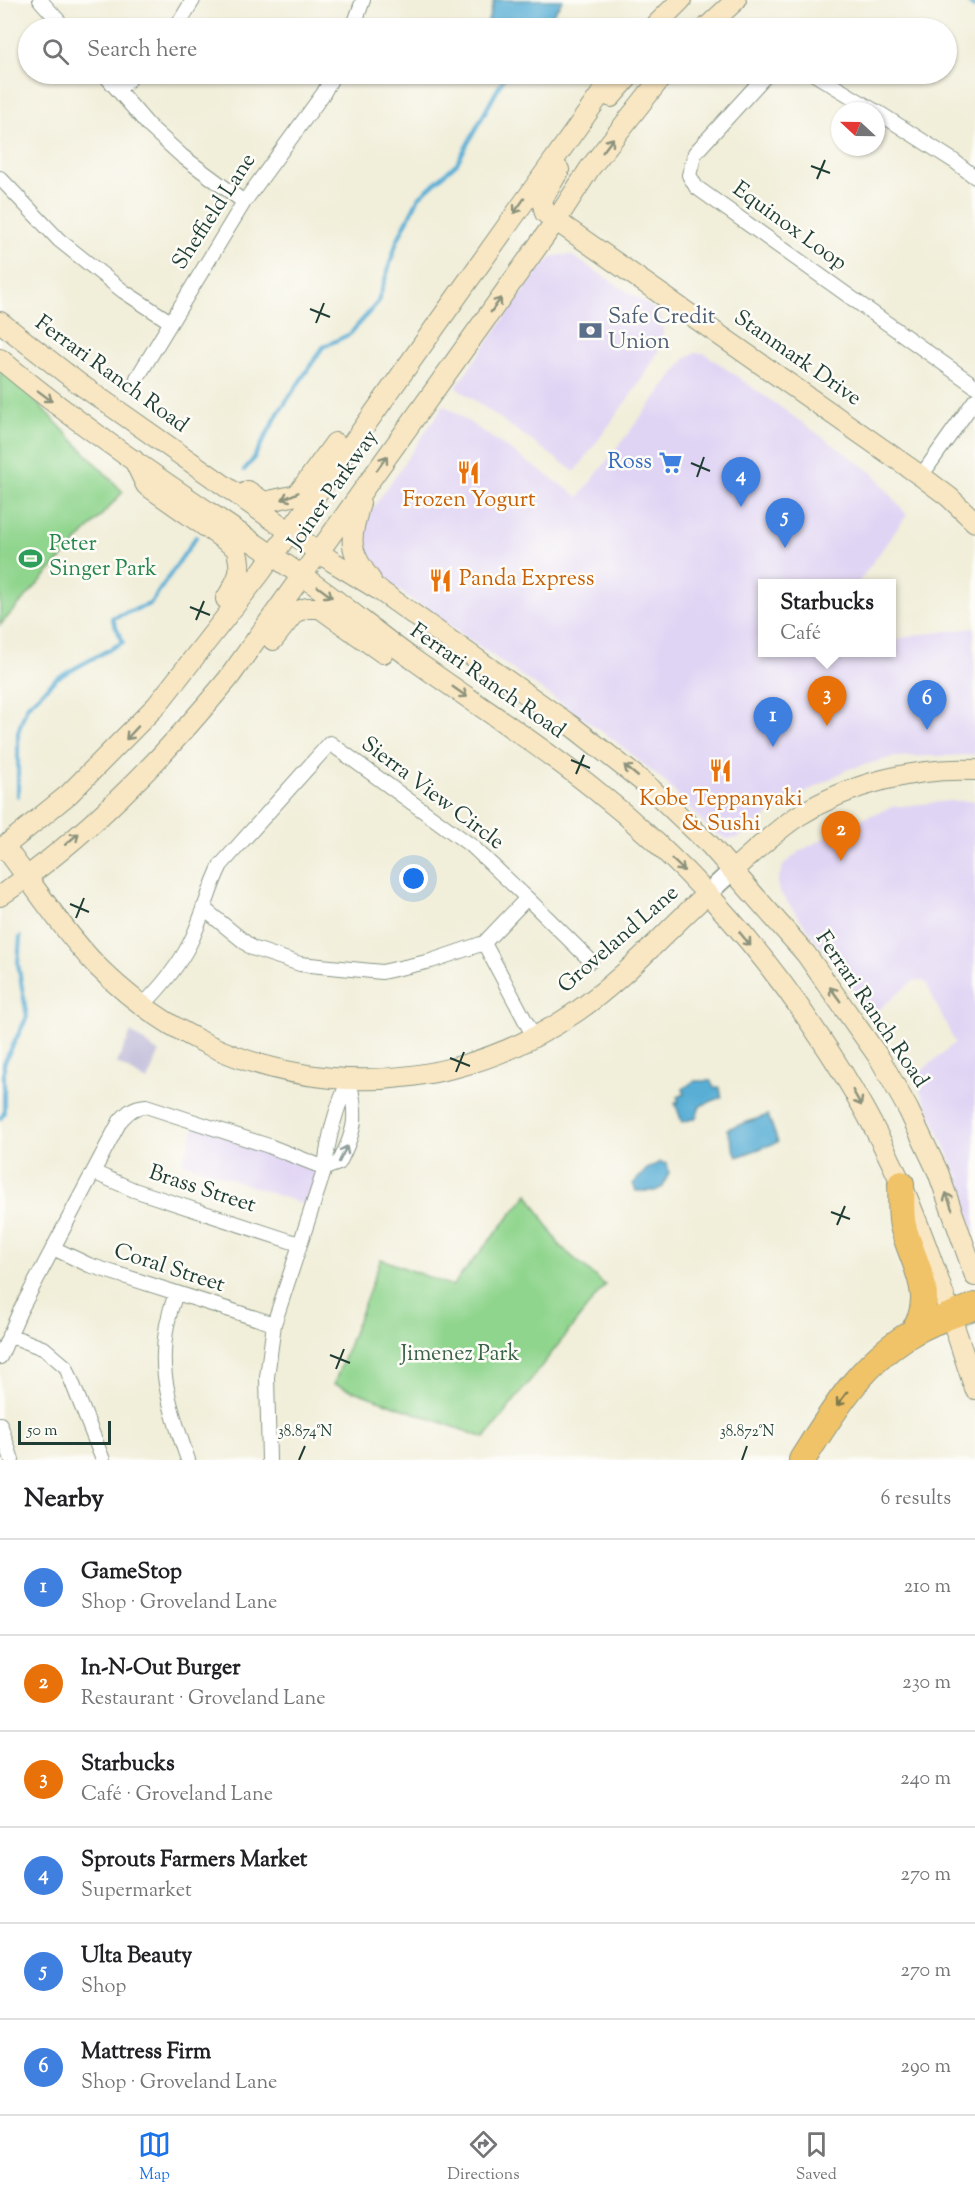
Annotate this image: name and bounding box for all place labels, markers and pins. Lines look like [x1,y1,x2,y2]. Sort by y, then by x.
place label: Safe Credit Union [608,302,716,359]
bank icon: Safe Credit Union [577,318,603,344]
place label: Ross [608,447,652,479]
supermarket icon: Ross [657,450,683,476]
pin: 4 [722,458,760,507]
restaurant icon: Frozen Yogurt [456,459,482,485]
place label: Frozen Yogurt [402,485,536,517]
pin: 5 [766,498,804,548]
place label: Peter Singer Park [49,529,157,586]
sports icon: Peter Singer Park [18,545,44,571]
place label: Panda Express [459,564,594,596]
restaurant icon: Panda Express [428,567,454,593]
pin: 3 [808,676,846,726]
pin: 6 [908,680,946,730]
pin: 1 [754,698,792,747]
restaurant icon: Kobe Teppanyaki & Sushi [708,758,734,784]
place label: Kobe Teppanyaki & Sushi [639,784,803,841]
pin: 2 [822,812,860,861]

